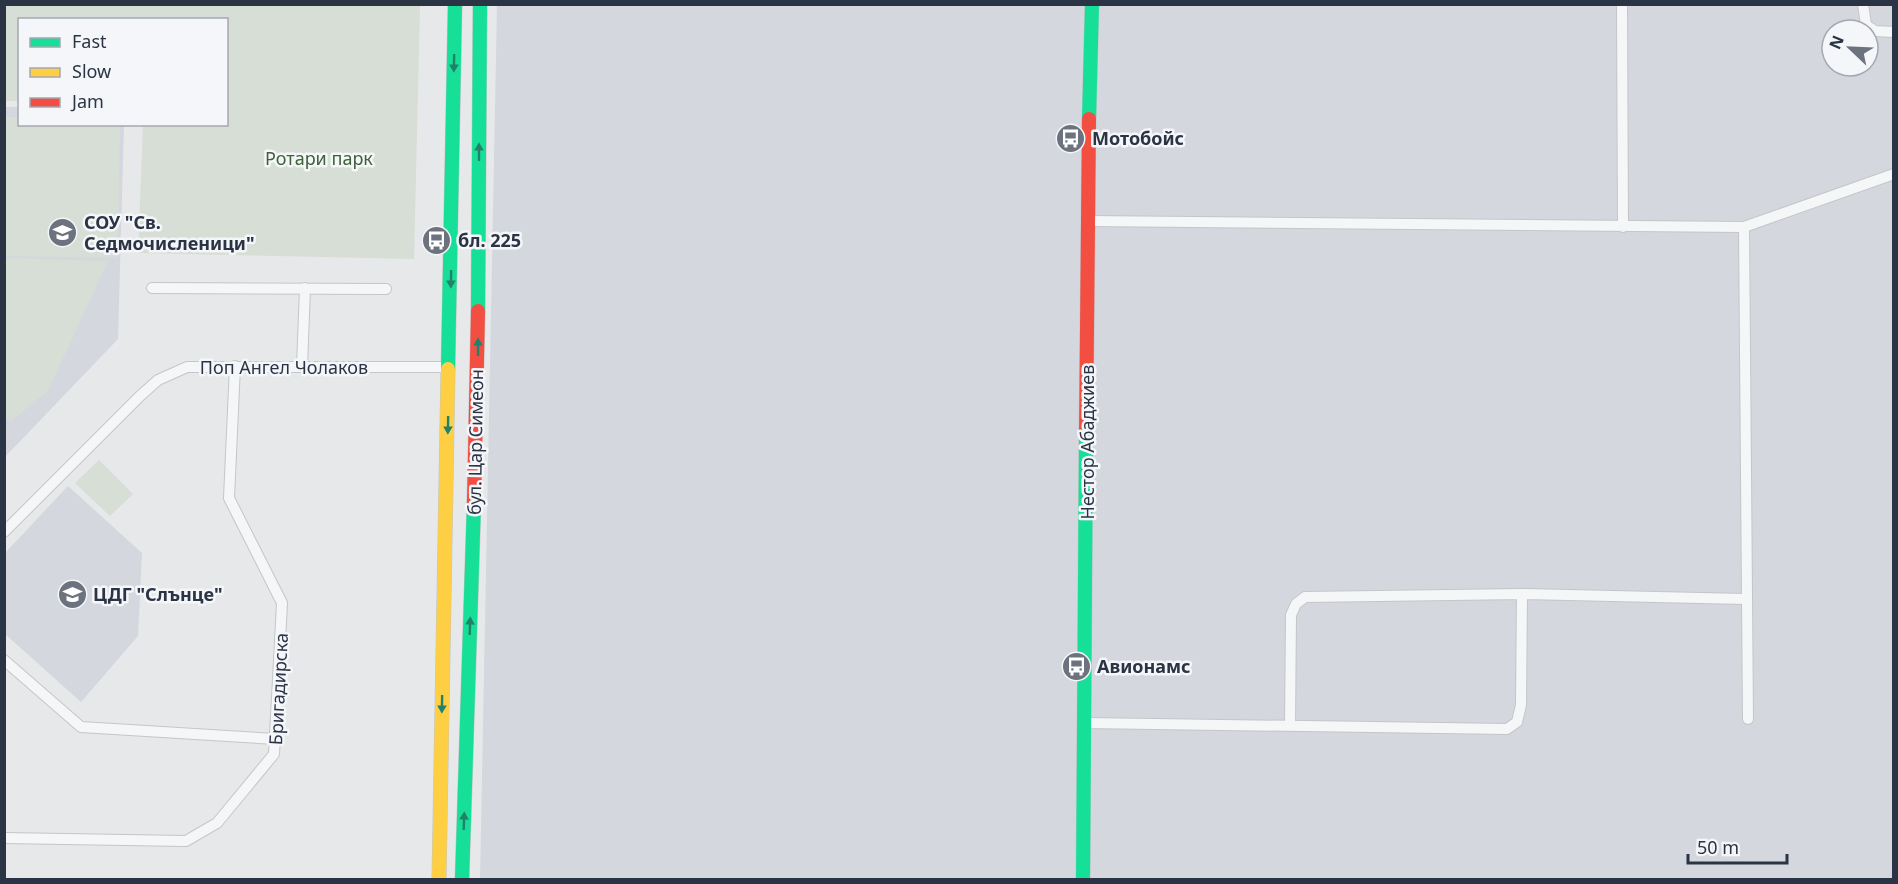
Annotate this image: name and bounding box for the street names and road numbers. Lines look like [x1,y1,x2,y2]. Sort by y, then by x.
street label: Поп Ангел Чолаков [200,355,368,379]
street label: Нестор Абаджиев [1075,365,1099,519]
street label: бул. Цар Симеон [462,369,488,515]
street label: Бригадирска [263,632,293,746]

